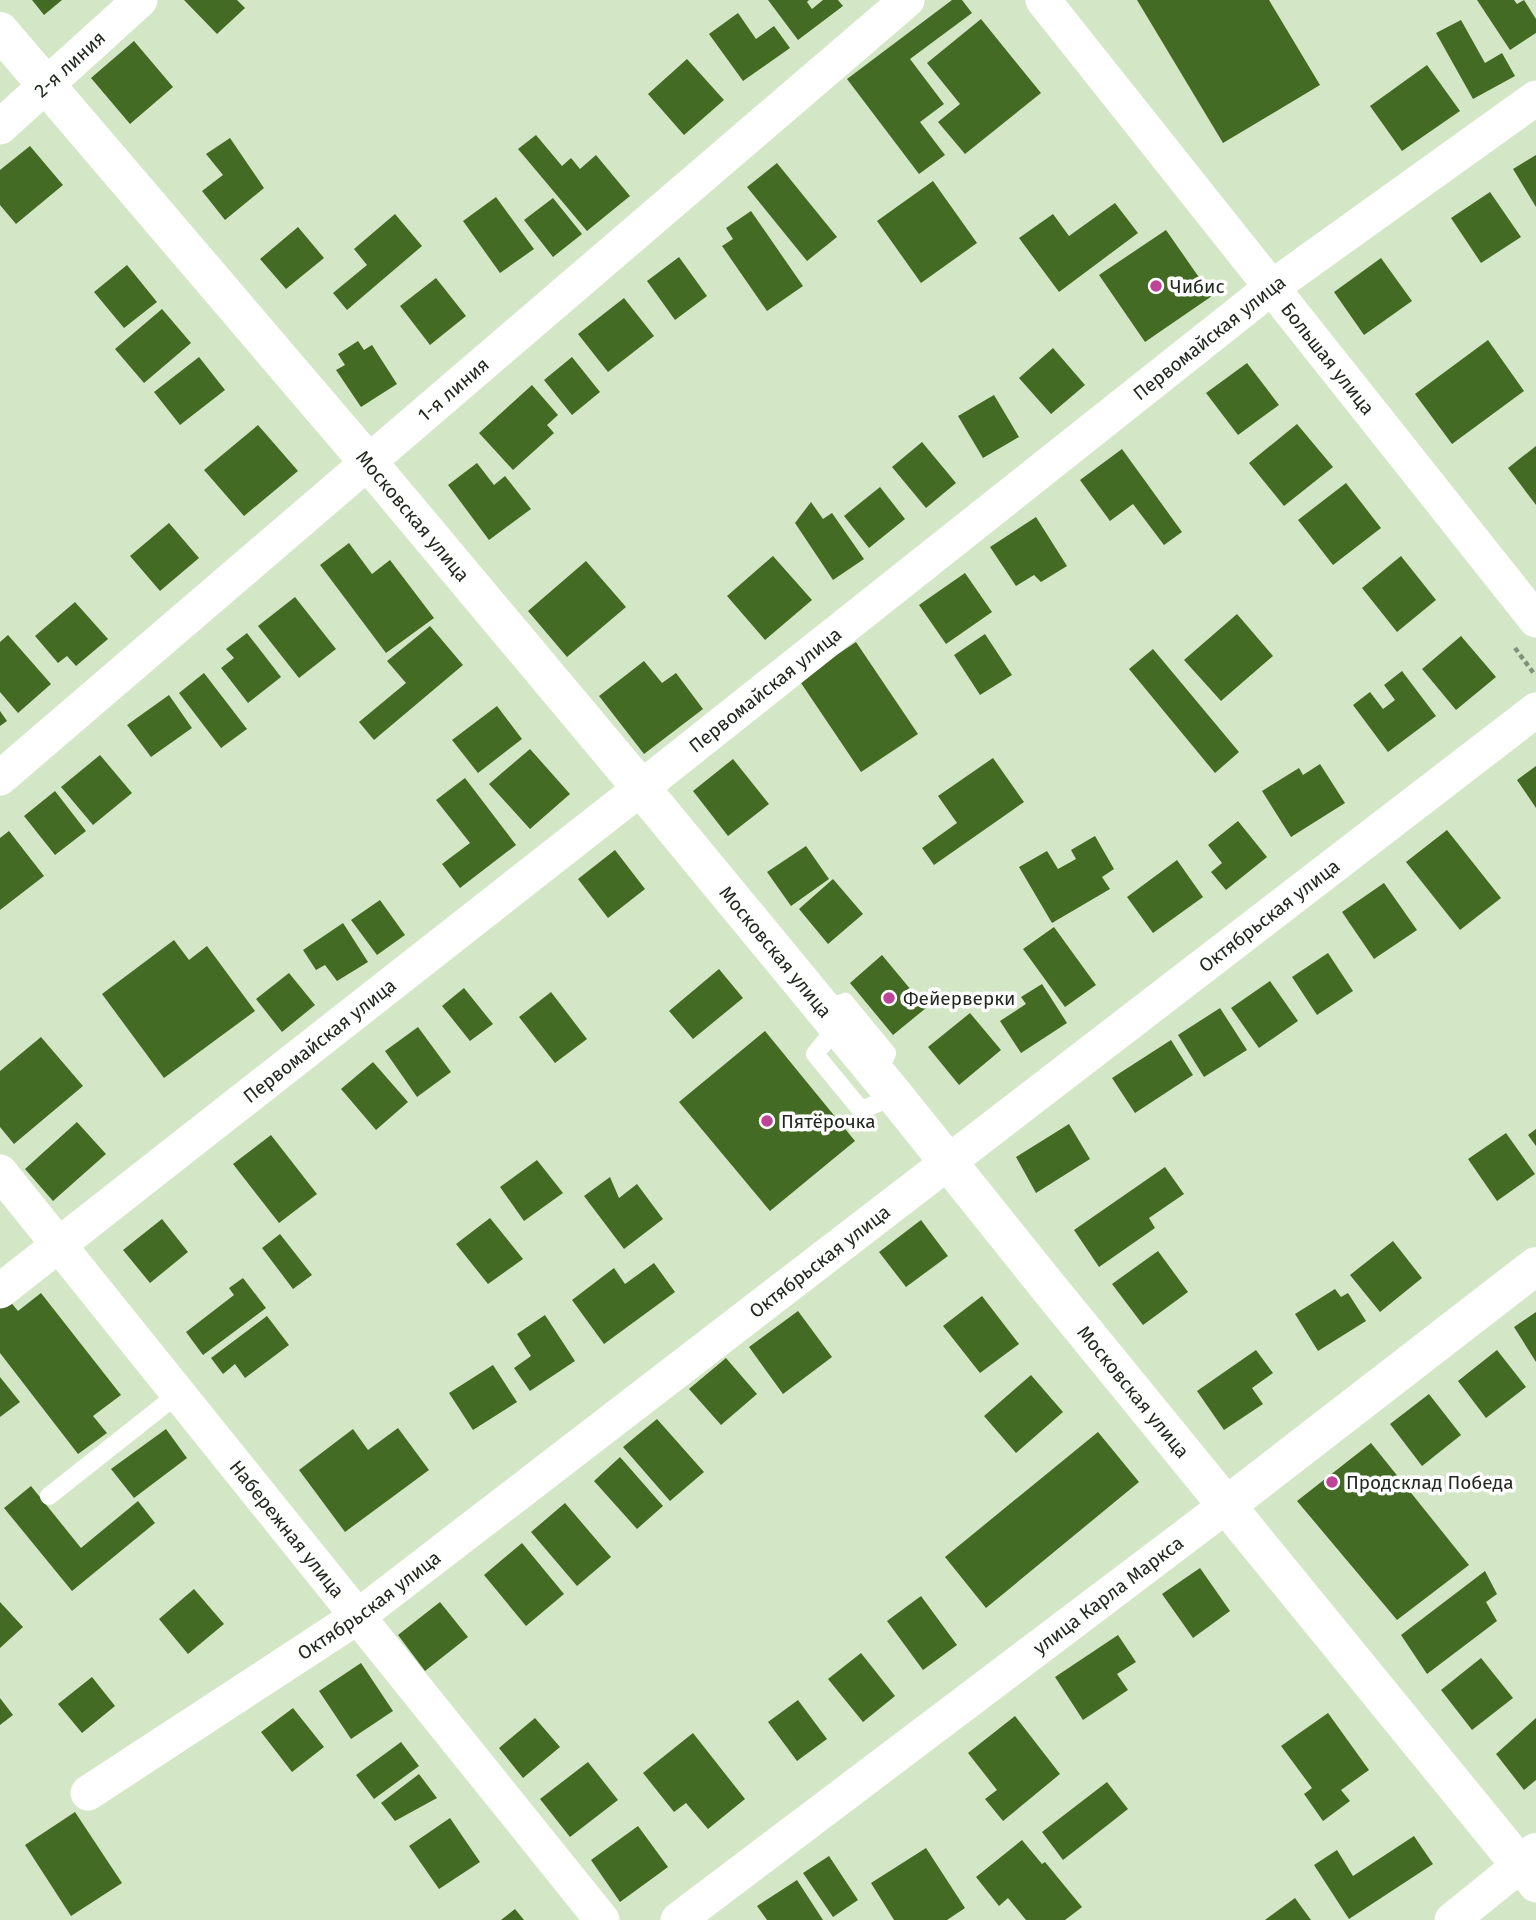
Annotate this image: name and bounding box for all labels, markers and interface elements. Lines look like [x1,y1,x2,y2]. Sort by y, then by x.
street label: 2-я линия [29,26,110,102]
street label: Первомайская улица [1128,270,1290,405]
place label: Чибис [1170,275,1225,298]
marker: Чибис [1148,278,1164,294]
street label: Большая улица [1277,298,1380,419]
street label: 1-я линия [413,352,494,426]
street label: Московская улица [352,446,475,586]
street label: Первомайская улица [684,622,846,757]
street label: Октябрьская улица [1194,854,1344,977]
street label: Московская улица [715,881,837,1022]
street label: Первомайская улица [238,973,401,1108]
place label: Фейерверки [903,987,1016,1010]
marker: Фейерверки [881,990,897,1006]
place label: Пятёрочка [781,1110,876,1133]
marker: Пятёрочка [759,1113,775,1129]
street label: Октябрьская улица [745,1200,894,1323]
street label: Московская улица [1073,1321,1194,1462]
street label: Набережная улица [225,1455,349,1602]
place label: Продсклад Победа [1346,1471,1513,1494]
marker: Продсклад Победа [1324,1474,1340,1490]
street label: улица Карла Маркса [1028,1531,1188,1659]
street label: Октябрьская улица [293,1546,445,1664]

